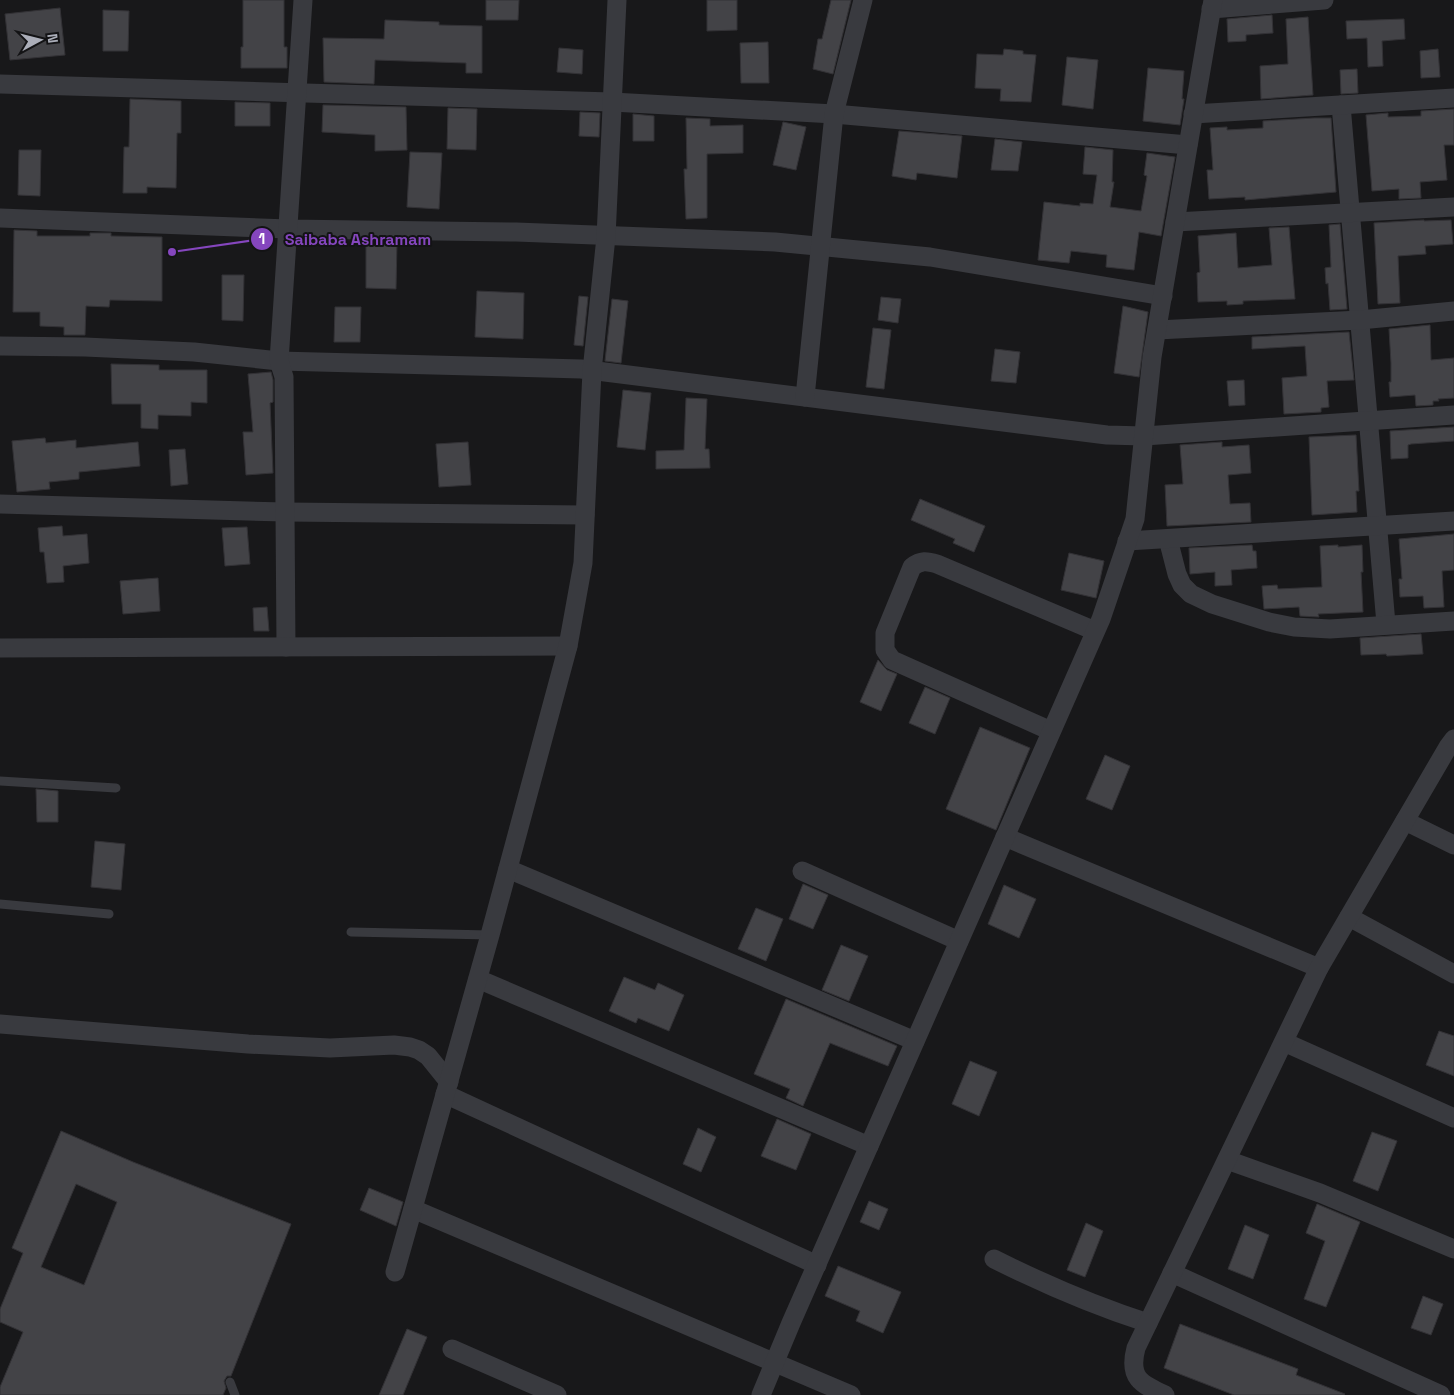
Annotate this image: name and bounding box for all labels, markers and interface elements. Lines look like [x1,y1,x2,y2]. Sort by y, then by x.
north arrow [15,15,65,65]
text: N [43,33,62,44]
callout: Saibaba Ashramam [250,224,441,255]
text: 1 [259,229,265,248]
text: Saibaba Ashramam [285,229,431,250]

